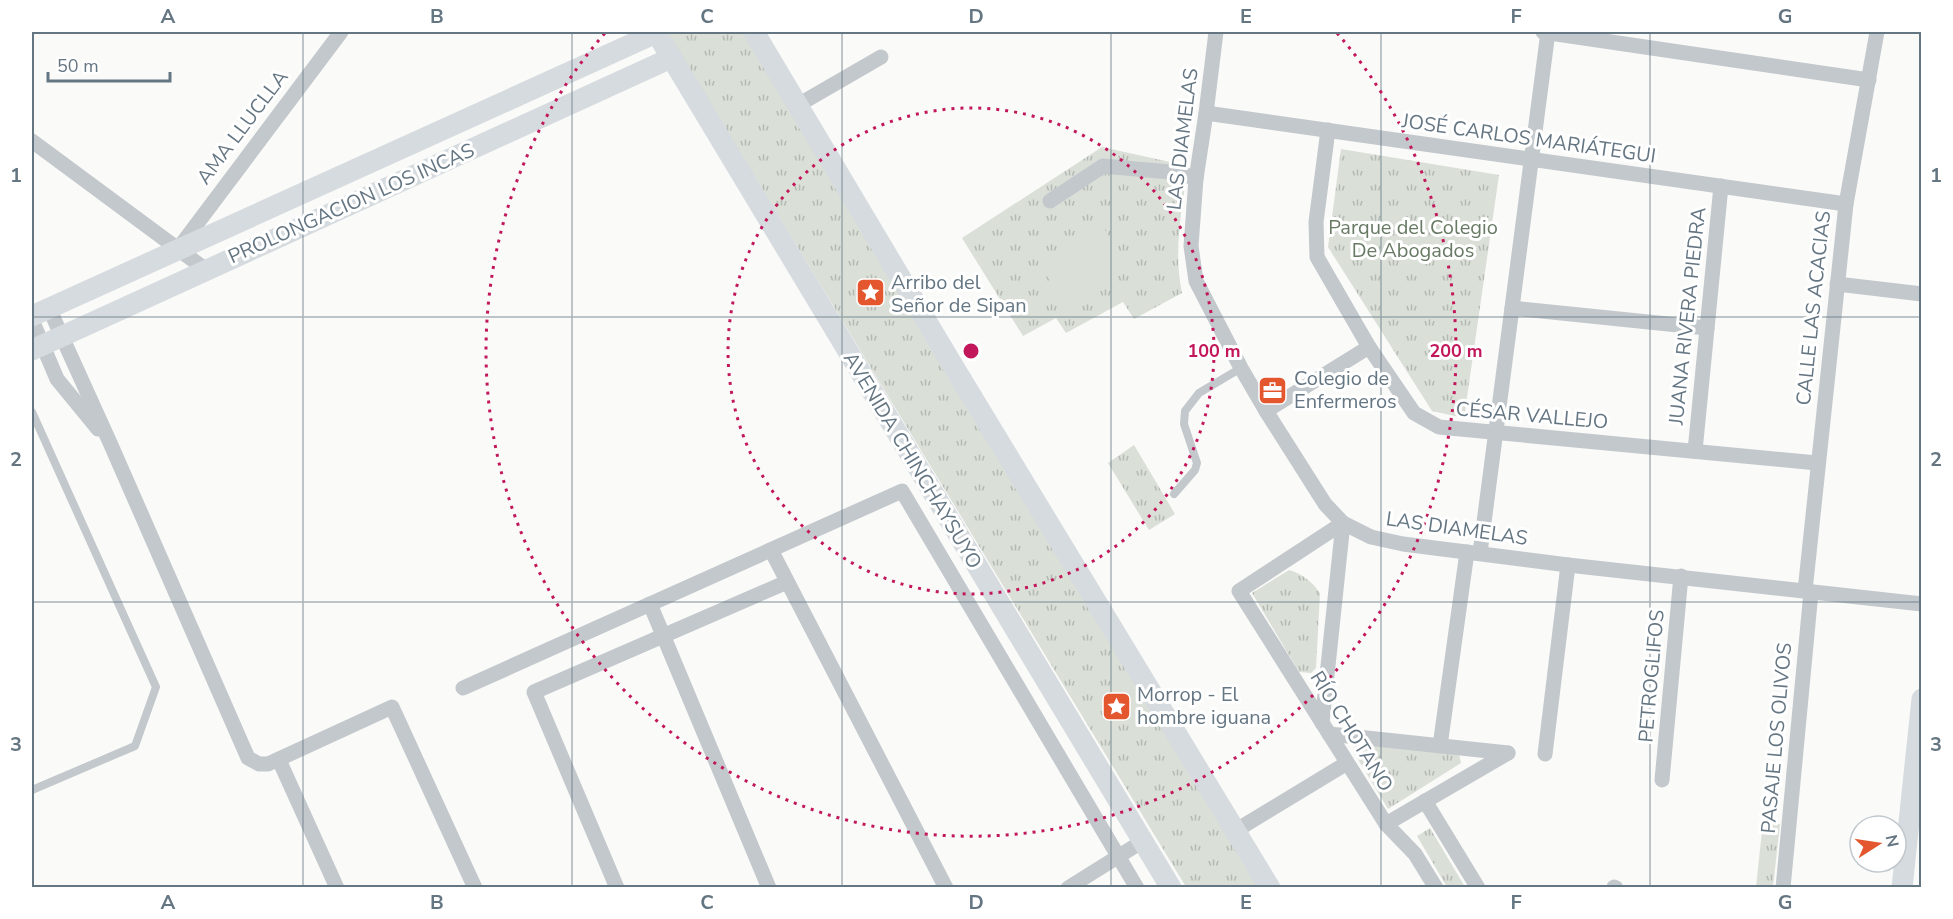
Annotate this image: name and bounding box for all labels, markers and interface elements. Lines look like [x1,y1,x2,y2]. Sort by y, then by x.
text: A [161,3,176,30]
text: B [430,3,444,30]
text: C [700,3,714,30]
text: D [968,3,984,30]
text: E [1240,3,1252,30]
text: F [1510,3,1522,30]
text: G [1778,3,1792,30]
scale bar [48,45,170,83]
text: 50 m [57,54,99,78]
street label: AMA LLUCLLA [191,64,295,190]
street label: LAS DIAMELAS [1160,67,1205,212]
street label: JOSÉ CARLOS MARIÁTEGUI [1399,107,1658,170]
street label: PROLONGACION LOS INCAS [224,137,479,270]
text: 1 [10,162,22,189]
text: 1 [1930,162,1942,189]
street label: JUANA RIVERA PIEDRA [1663,205,1712,427]
street label: CALLE LAS ACACIAS [1790,209,1837,407]
park label: Parque del Colegio De Abogados [1328,214,1498,264]
place label: Arribo del Señor de Sipan [891,269,1027,319]
place icon: Arribo del Señor de Sipan [854,277,886,309]
text: 100 m [1187,339,1241,363]
text: 200 m [1429,339,1483,363]
centre of rings [961,341,981,361]
street label: AVENIDA CHINCHAYSUYO [837,347,988,574]
place label: Colegio de Enfermeros [1294,365,1397,415]
office icon: Colegio de Enfermeros [1257,374,1289,406]
street label: CÉSAR VALLEJO [1455,395,1609,436]
text: 2 [10,446,22,473]
text: 2 [1930,446,1942,473]
street label: LAS DIAMELAS [1384,505,1530,552]
street label: PETROGLIFOS [1632,608,1671,744]
street label: PASAJE LOS OLIVOS [1755,641,1798,835]
street label: RÍO CHOTANO [1304,666,1399,797]
place label: Morrop - El hombre iguana [1137,681,1271,731]
place icon: Morrop - El hombre iguana [1100,690,1132,722]
text: 3 [10,731,22,758]
text: 3 [1930,731,1942,758]
north arrow [1848,814,1908,874]
text: N [1880,833,1904,849]
text: A [161,889,176,916]
text: B [430,889,444,916]
text: C [700,889,714,916]
text: D [968,889,984,916]
text: E [1240,889,1252,916]
text: F [1510,889,1522,916]
text: G [1778,889,1792,916]

